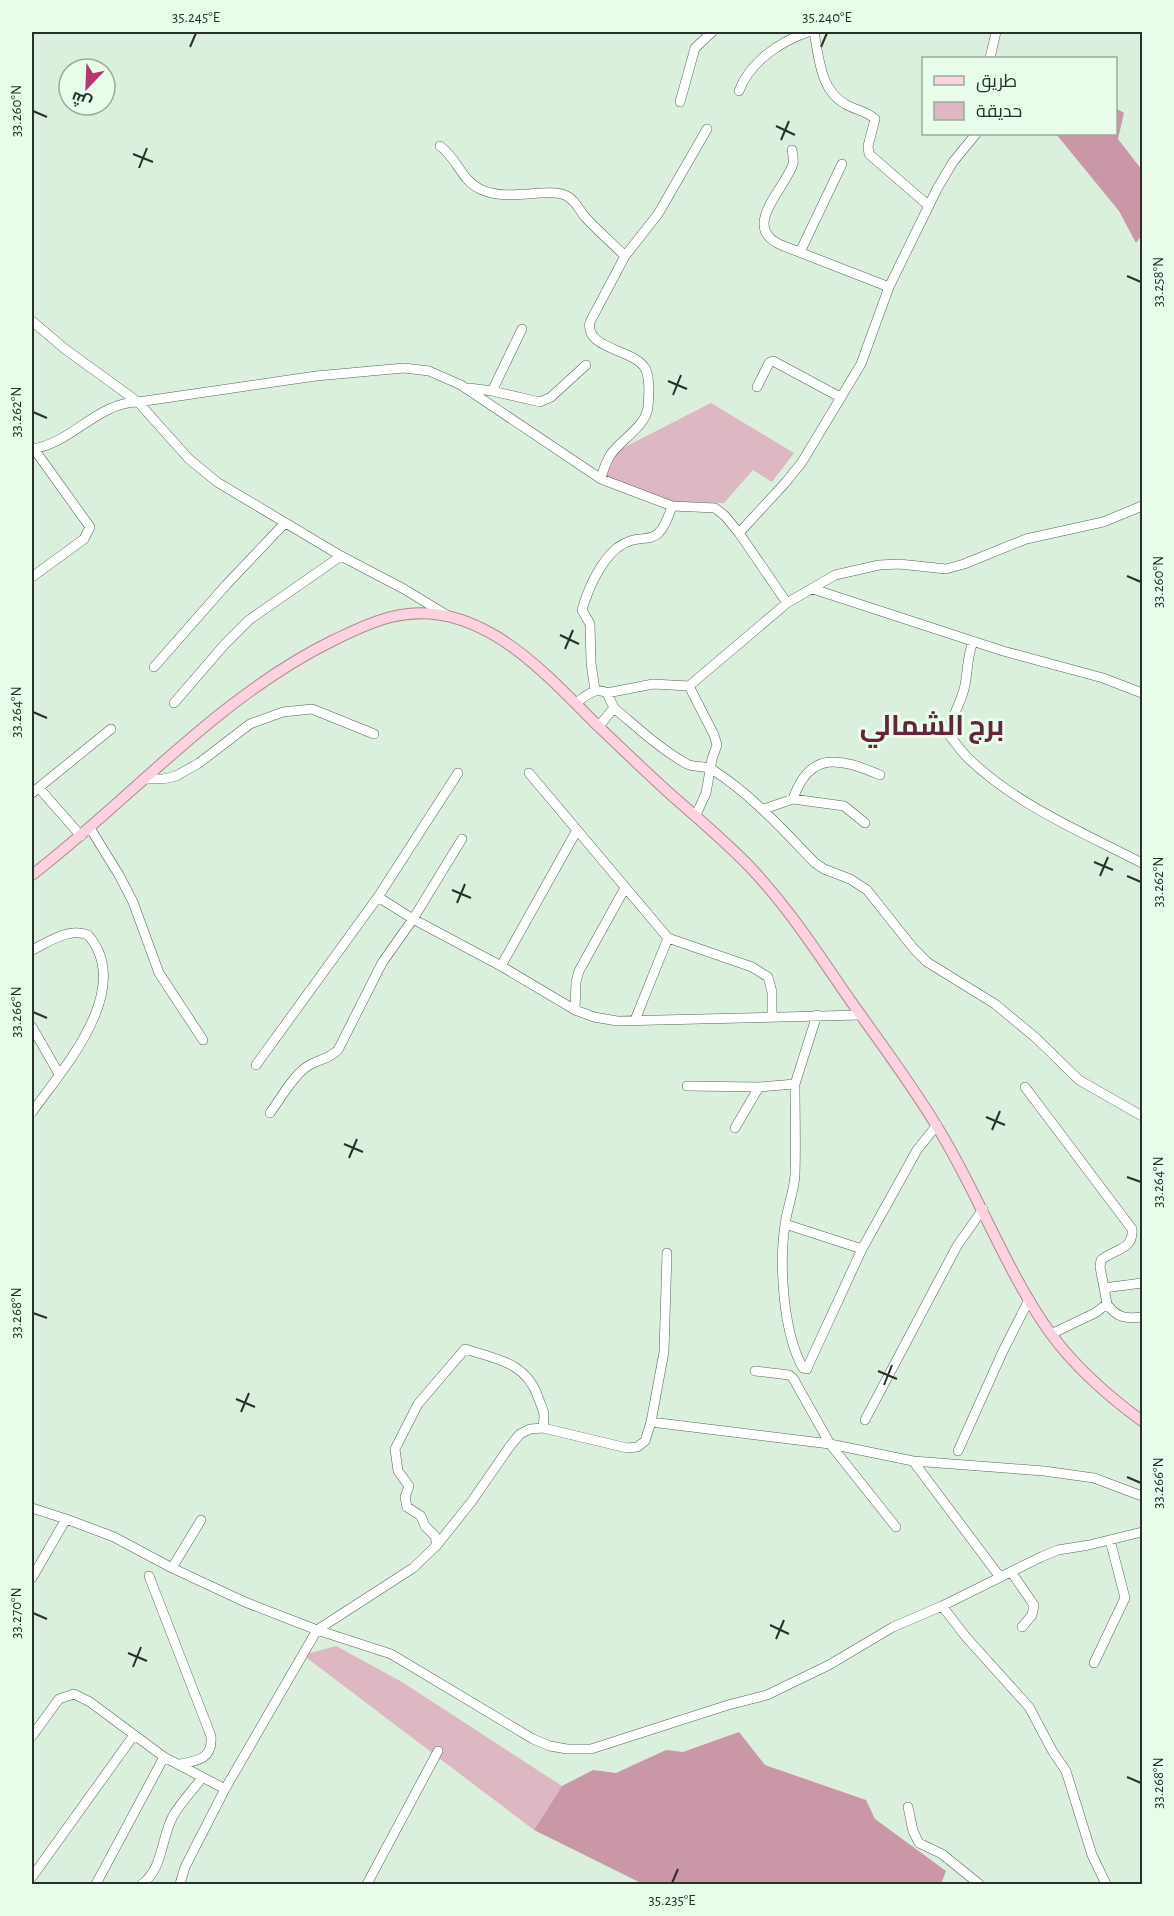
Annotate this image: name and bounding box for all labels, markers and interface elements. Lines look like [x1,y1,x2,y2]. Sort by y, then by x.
text: 35.245°E [172,10,220,25]
text: 35.240°E [802,10,852,25]
north arrow [57,57,117,117]
legend [922,57,1117,135]
text: طريق [976,73,1017,93]
text: 33.260°N [9,85,24,137]
text: ش [69,88,94,112]
text: حديقة [976,103,1022,121]
text: 33.258°N [1151,257,1166,307]
text: 33.262°N [9,386,24,438]
text: 33.260°N [1151,556,1166,608]
text: 33.264°N [9,686,24,738]
district label: برج الشمالي [860,711,1004,748]
text: 33.262°N [1151,856,1166,908]
text: 33.266°N [9,986,24,1038]
text: 33.264°N [1151,1156,1166,1208]
text: 33.268°N [9,1287,24,1339]
text: 33.266°N [1151,1457,1166,1509]
text: 33.270°N [9,1587,24,1639]
text: 33.268°N [1151,1757,1166,1809]
text: 35.235°E [649,1893,695,1908]

